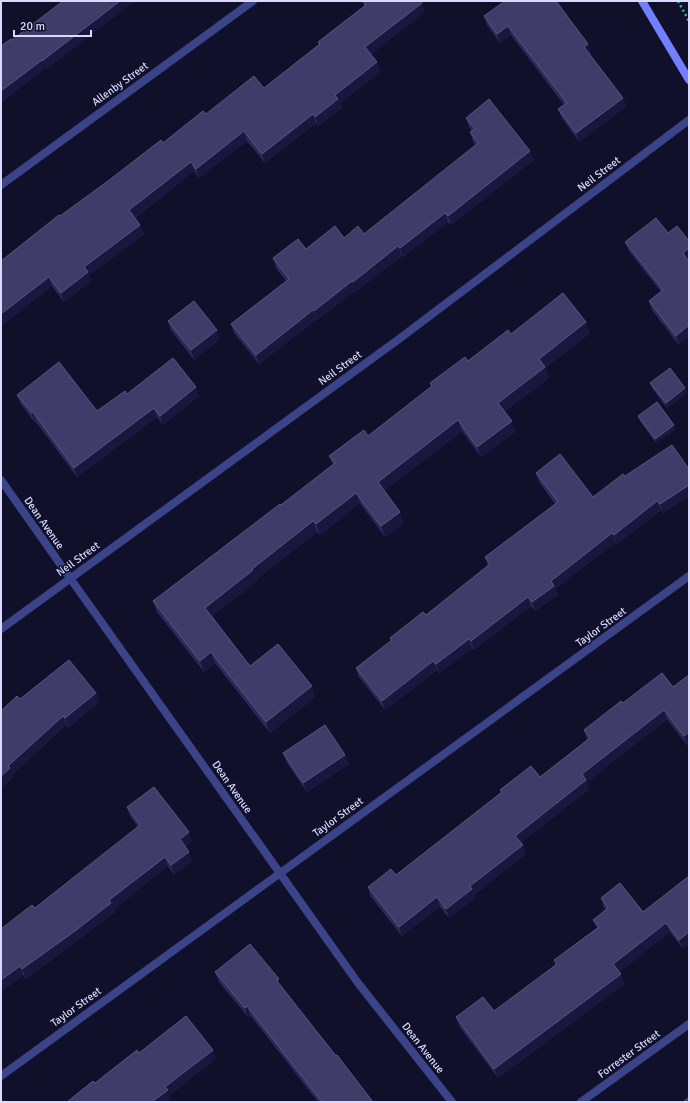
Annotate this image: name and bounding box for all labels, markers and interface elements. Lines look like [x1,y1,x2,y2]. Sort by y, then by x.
scale bar [14,12,91,38]
text: 20 m [20,19,45,34]
street label: Allenby Street [89,59,151,109]
street label: Neil Street [575,154,623,194]
street label: Neil Street [316,348,364,388]
street label: Dean Avenue [21,494,67,552]
street label: Neil Street [54,539,102,579]
street label: Taylor Street [573,604,629,650]
street label: Dean Avenue [209,758,255,816]
street label: Taylor Street [310,794,366,840]
street label: Taylor Street [48,984,104,1030]
street label: Dean Avenue [399,1020,447,1076]
street label: Forrester Street [595,1027,663,1081]

